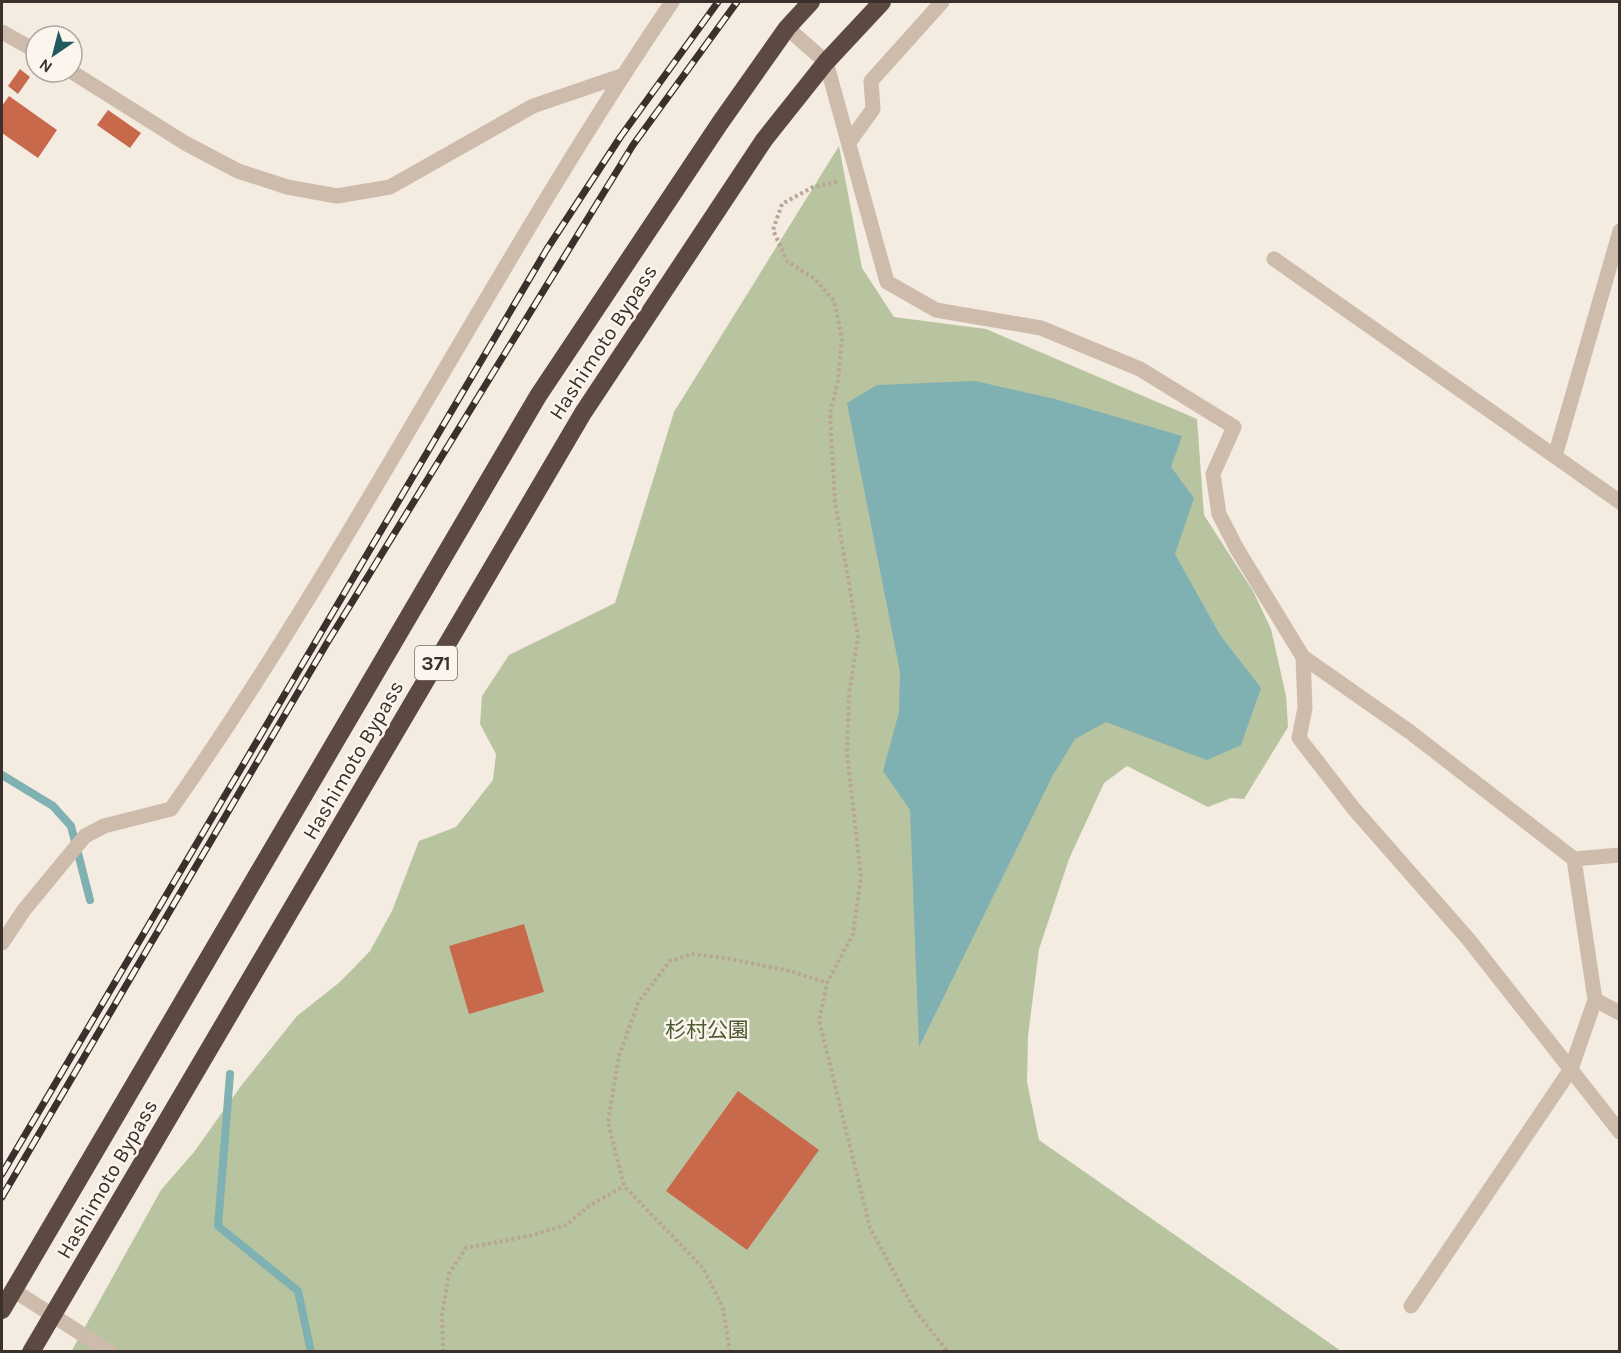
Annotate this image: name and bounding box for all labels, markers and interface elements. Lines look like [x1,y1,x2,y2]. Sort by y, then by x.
north arrow [24,24,84,84]
text: N [36,55,56,77]
street label: Hashimoto Bypass [544,260,662,424]
road number: 371 [415,646,457,680]
street label: Hashimoto Bypass [298,676,408,844]
park label: 杉村公園 [665,1018,749,1042]
street label: Hashimoto Bypass [52,1095,162,1263]

